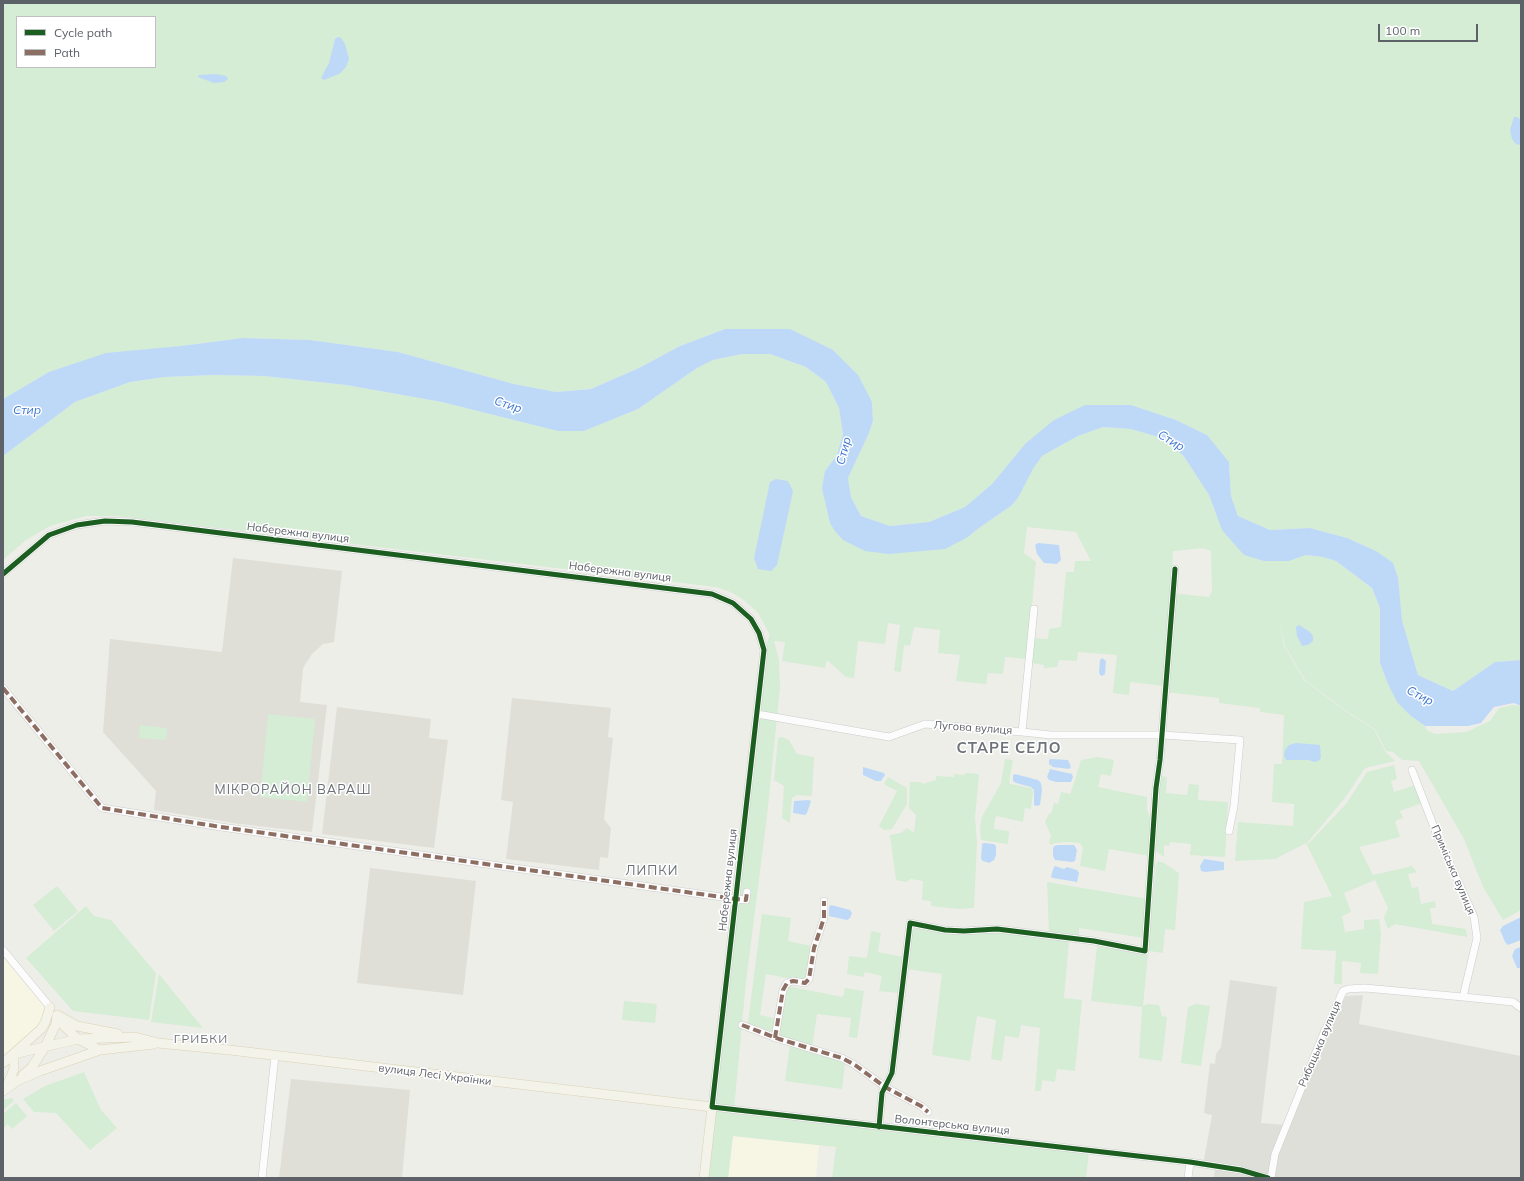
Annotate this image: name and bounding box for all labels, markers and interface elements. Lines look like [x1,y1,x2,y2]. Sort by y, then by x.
legend [16,16,156,68]
scale bar [1380,16,1480,42]
text: 100 m [1385,23,1420,38]
text: Cycle path [54,25,112,40]
text: Path [54,45,80,60]
water label: Стир [492,394,524,416]
water label: Стир [13,403,41,417]
water label: Стир [1155,428,1187,454]
water label: Стир [834,436,854,466]
street label: Набережна вулиця [246,520,350,546]
street label: Набережна вулиця [568,559,672,585]
water label: Стир [1404,683,1436,709]
street label: Лугова вулиця [933,719,1013,737]
district label: СТАРЕ СЕЛО [957,739,1061,757]
district label: МІКРОРАЙОН ВАРАШ [215,782,371,798]
street label: Приміська вулиця [1428,823,1478,917]
street label: Набережна вулиця [716,828,740,932]
district label: ЛИПКИ [626,863,678,879]
street label: Рибацька вулиця [1296,999,1344,1089]
district label: ГРИБКИ [174,1032,228,1046]
street label: вулиця Лесі Українки [378,1062,492,1088]
street label: Волонтерська вулиця [894,1112,1010,1138]

